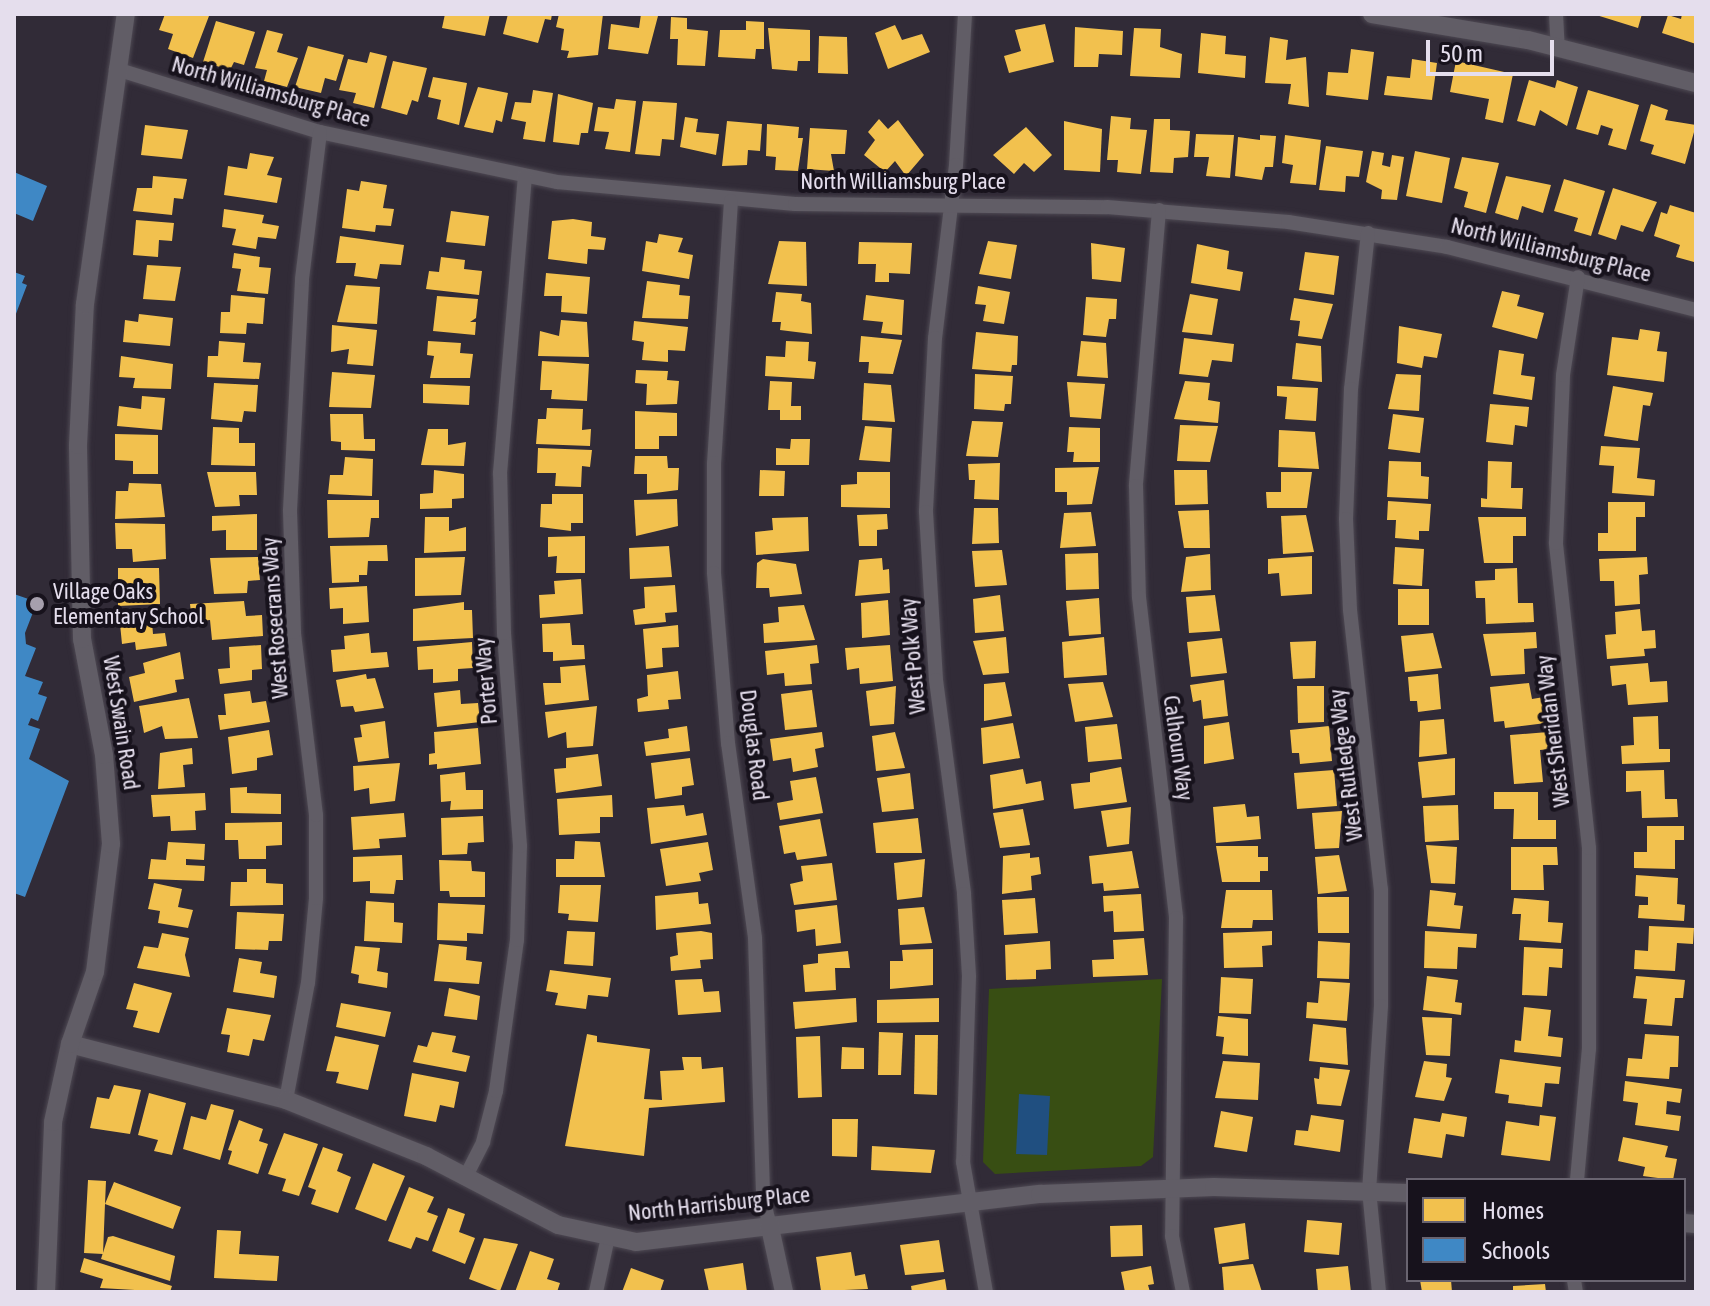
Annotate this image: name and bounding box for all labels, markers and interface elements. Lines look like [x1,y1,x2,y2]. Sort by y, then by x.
scale bar [1430,24,1558,74]
text: 50 m [1440,40,1483,67]
street label: North Williamsburg Place [169,51,373,133]
street label: North Williamsburg Place [800,169,1006,195]
street label: North Williamsburg Place [1448,212,1654,288]
street label: West Rosecrans Way [256,536,294,700]
place label: Village Oaks Elementary School [53,578,204,630]
marker: Village Oaks Elementary School [28,595,46,613]
street label: West Polk Way [895,597,931,715]
street label: Porter Way [469,636,503,726]
street label: West Swain Road [97,654,145,792]
street label: West Sheridan Way [1531,654,1575,808]
street label: Douglas Road [734,688,774,802]
street label: West Rutledge Way [1324,688,1368,842]
street label: Calhoun Way [1158,694,1198,802]
legend [1406,1178,1686,1282]
street label: North Harrisburg Place [627,1181,811,1227]
text: Homes [1482,1197,1544,1224]
text: Schools [1482,1237,1550,1264]

